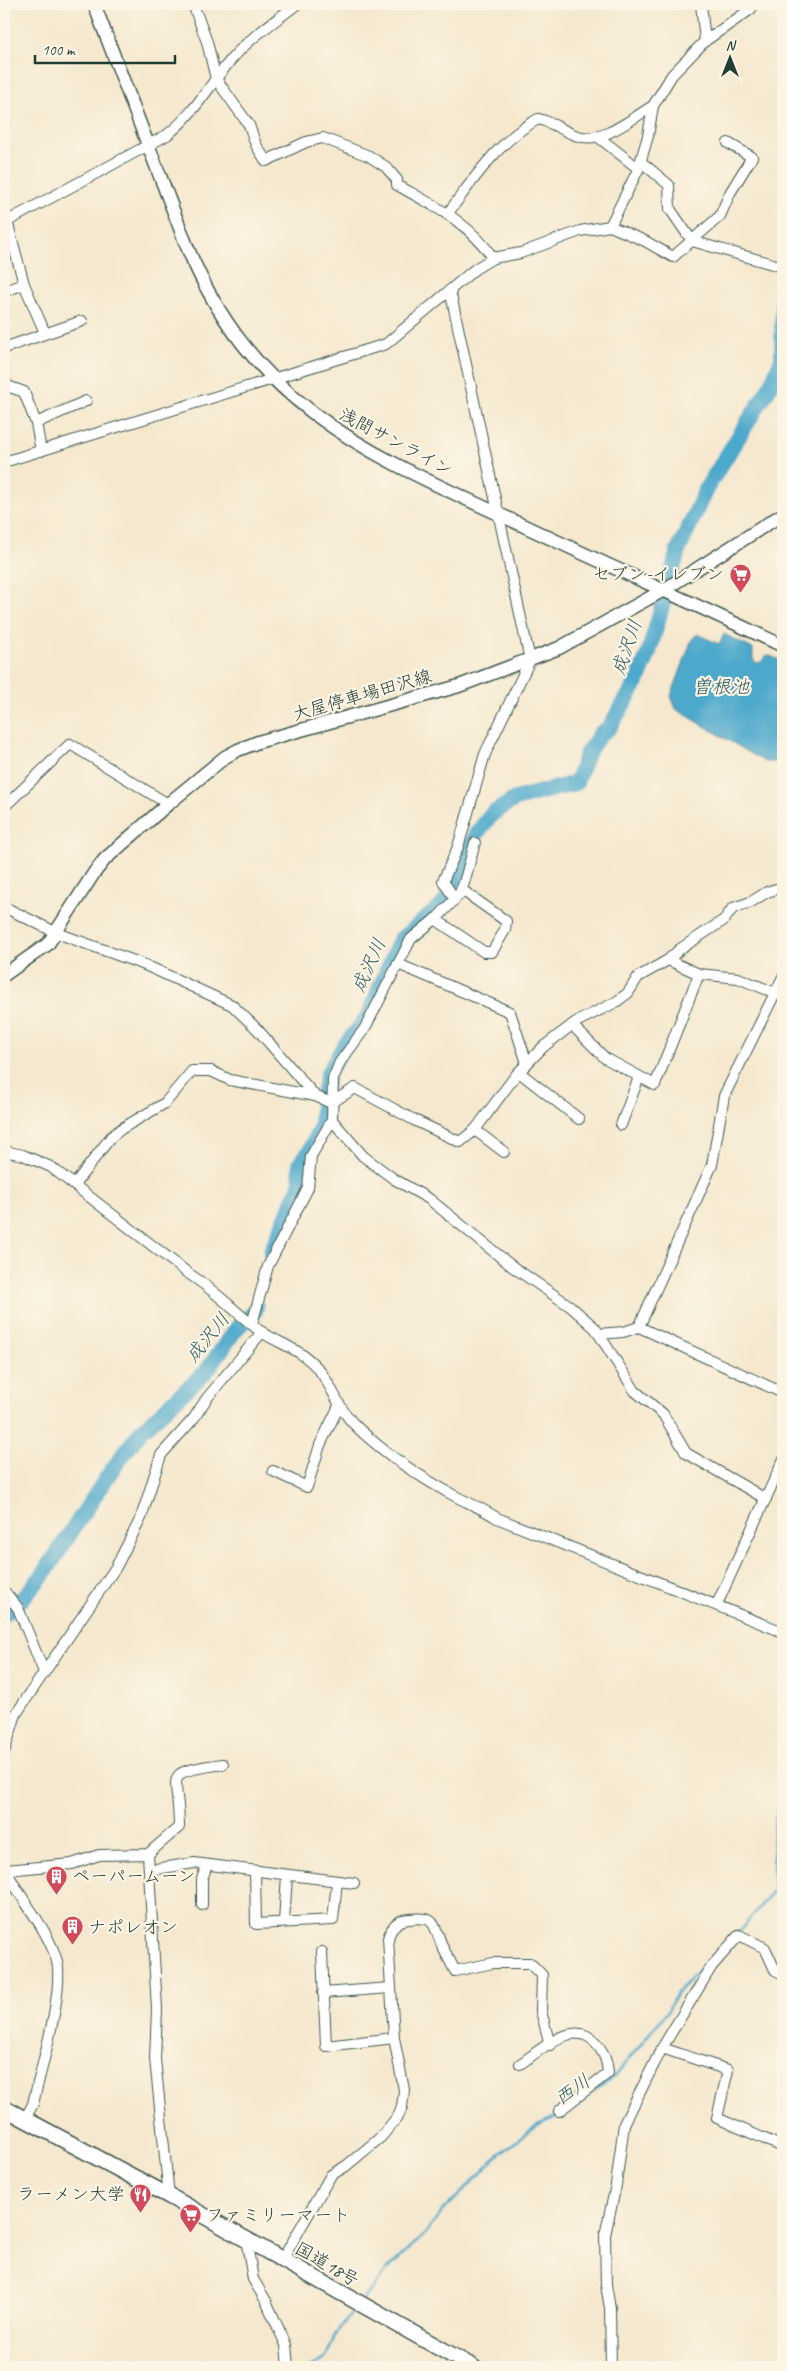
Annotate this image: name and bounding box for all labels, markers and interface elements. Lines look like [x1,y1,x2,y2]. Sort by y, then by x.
scale bar [35,32,175,64]
north arrow [704,32,754,82]
text: N [726,37,737,54]
text: 100 m [42,41,76,60]
street label: 浅間サンライン [336,403,456,481]
supermarket icon: セブン-イレブン [728,562,752,593]
place label: セブン-イレブン [592,563,724,585]
water label: 成沢川 [606,616,648,678]
street label: 大屋停車場田沢線 [290,665,434,725]
water label: 曽根池 [692,675,750,699]
water label: 成沢川 [346,934,391,996]
water label: 成沢川 [181,1308,235,1367]
building icon: ペーパームーン [44,1864,68,1895]
place label: ペーパームーン [72,1865,195,1887]
building icon: ナポレオン [60,1915,84,1946]
place label: ナポレオン [88,1916,178,1938]
water label: 西川 [550,2069,595,2111]
restaurant icon: ラーメン大学 [129,2182,153,2213]
place label: ラーメン大学 [17,2183,125,2205]
supermarket icon: ファミリーマート [178,2203,202,2234]
place label: ファミリーマート [206,2204,350,2226]
street label: 国道18号 [291,2237,363,2291]

